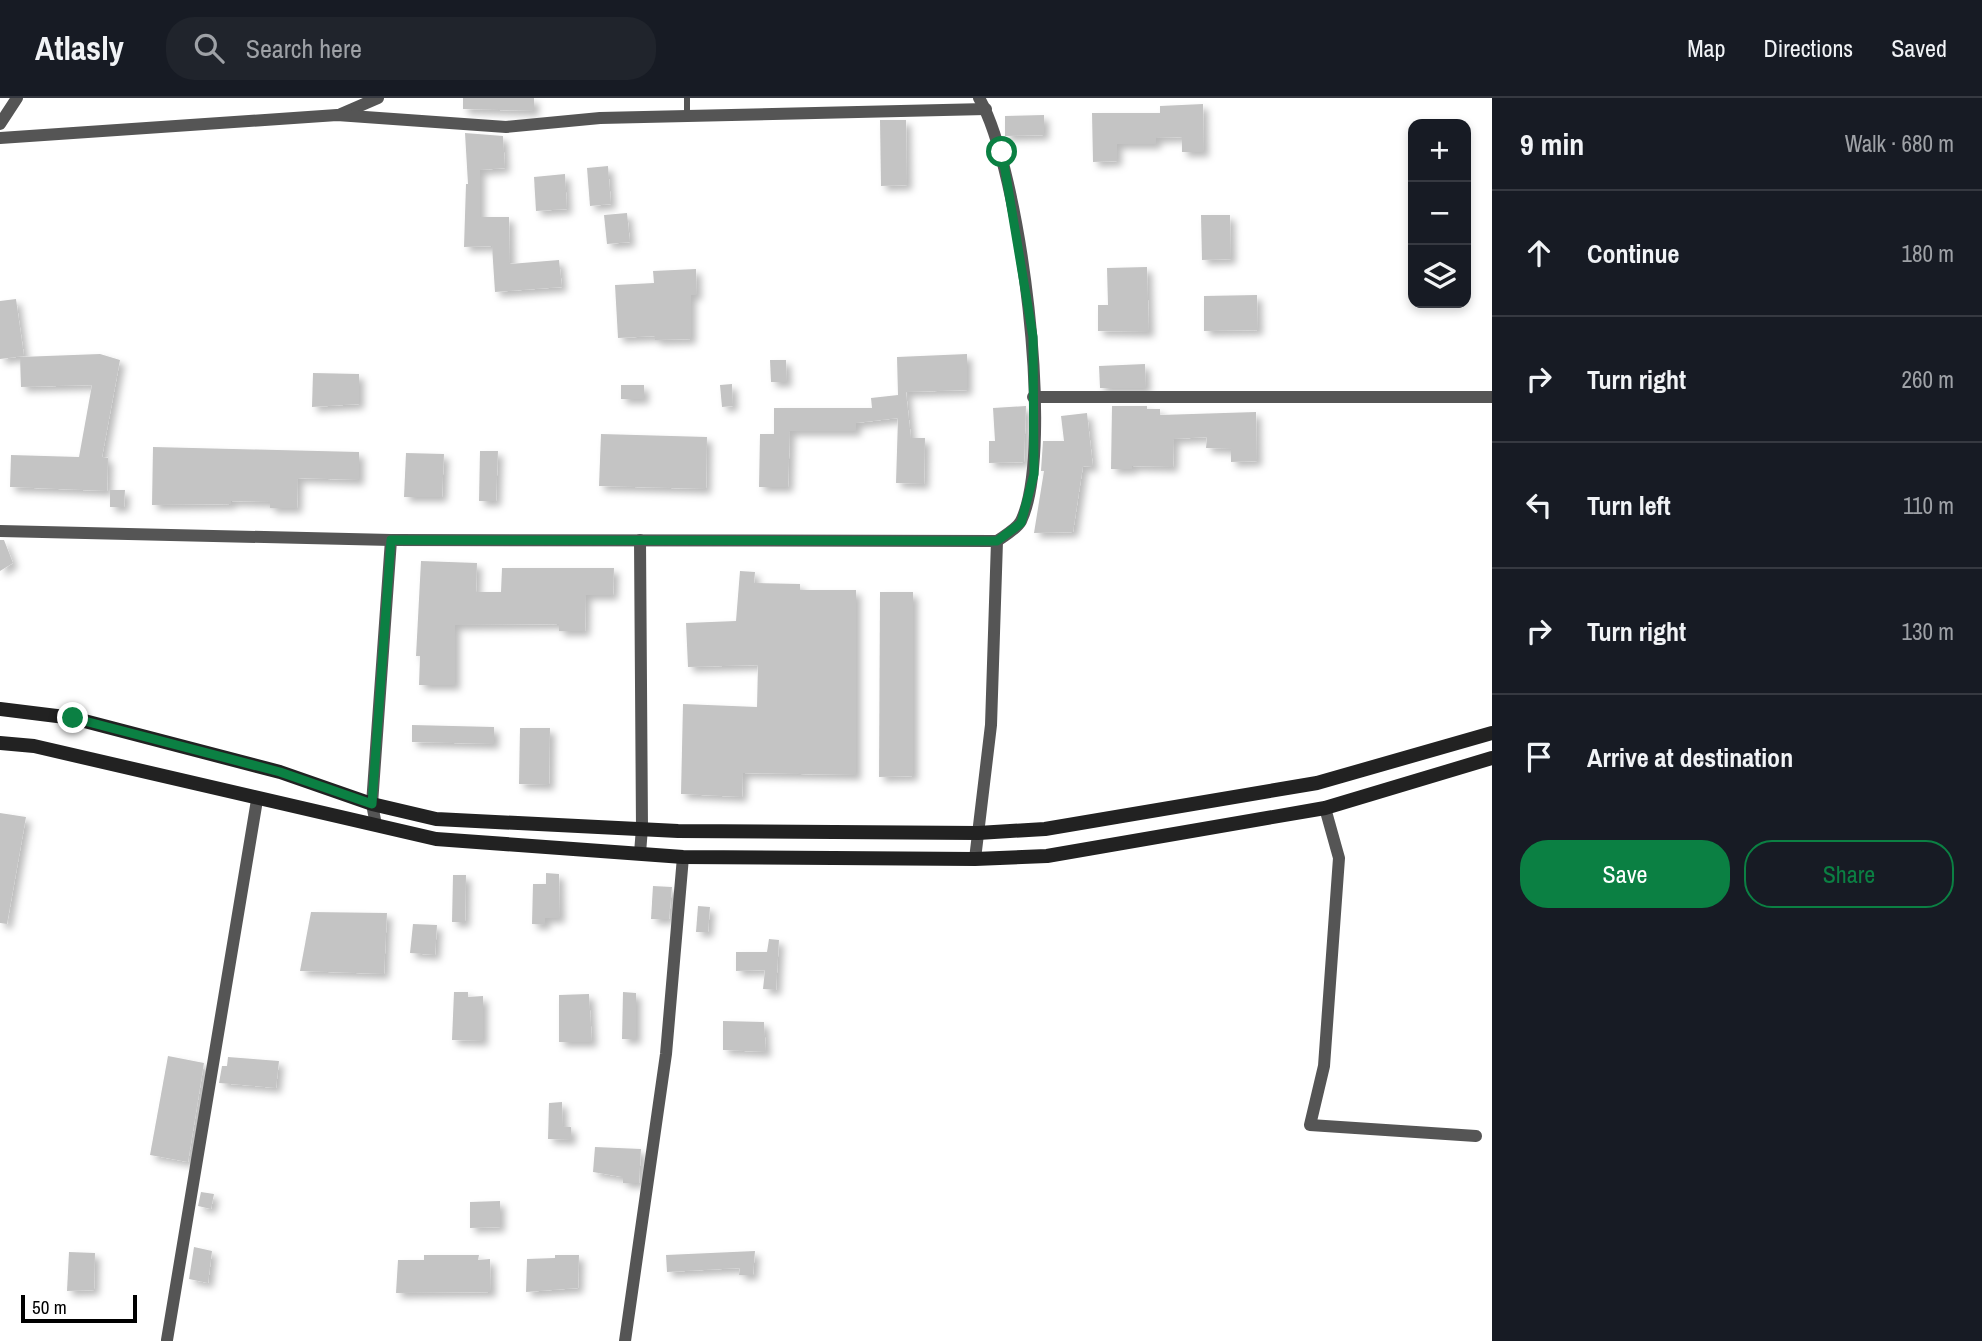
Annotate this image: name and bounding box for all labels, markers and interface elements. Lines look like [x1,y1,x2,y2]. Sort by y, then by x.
search box [166,17,656,80]
text: Atlasly [35,26,124,70]
icon: search [190,29,228,67]
text: Search here [246,31,362,66]
text: Map [1687,32,1725,64]
text: Directions [1763,32,1853,64]
text: Saved [1891,32,1947,64]
map controls [1408,119,1471,308]
button: + [1408,119,1471,182]
text: 9 min [1520,124,1584,164]
text: Walk · 680 m [1845,128,1954,159]
route start [986,136,1017,167]
button: − [1408,182,1471,245]
icon: ahead [1520,234,1558,272]
text: Continue [1587,236,1679,271]
text: 180 m [1902,238,1954,269]
button: layers [1408,245,1471,308]
icon: right [1520,360,1558,398]
text: Turn right [1587,362,1686,397]
text: 260 m [1902,364,1954,395]
icon: left [1520,486,1558,524]
text: Turn left [1587,488,1671,523]
text: 110 m [1903,490,1954,521]
icon: right [1520,612,1558,650]
text: Turn right [1587,614,1686,649]
text: 130 m [1902,616,1954,647]
route end [57,702,88,733]
icon: arrive [1520,738,1558,776]
text: Arrive at destination [1587,740,1793,775]
button: Save [1520,840,1730,908]
button: Share [1744,840,1954,908]
scale bar [21,1292,136,1324]
text: 50 m [32,1294,67,1320]

